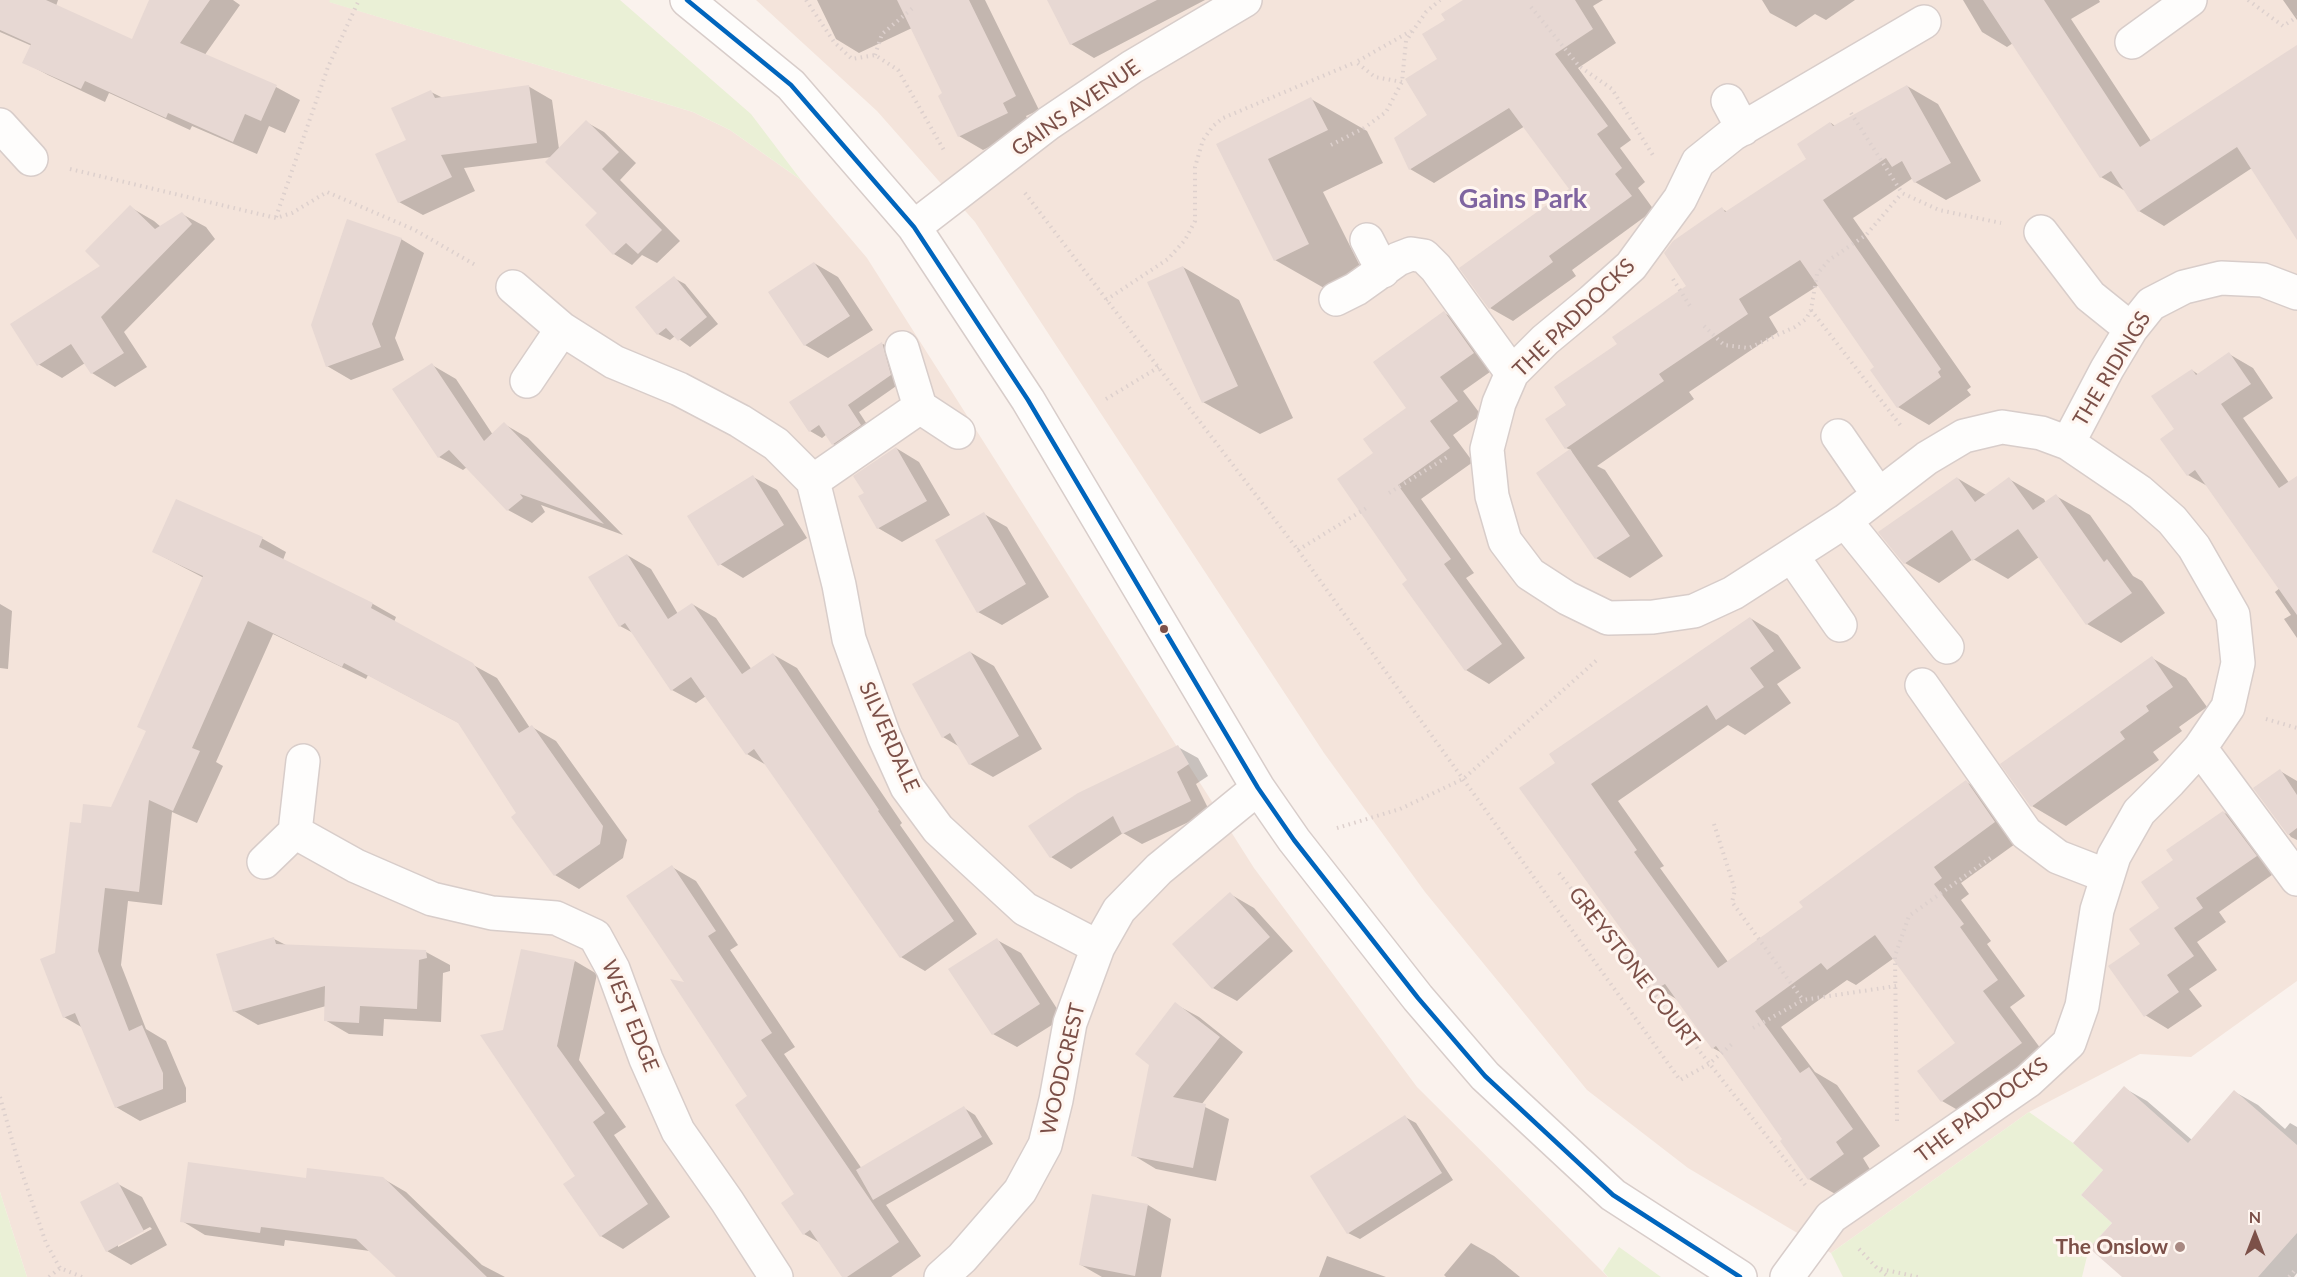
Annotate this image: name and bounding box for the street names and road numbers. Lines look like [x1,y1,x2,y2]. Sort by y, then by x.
street label: GAINS AVENUE [1007,54,1145,162]
street label: THE PADDOCKS [1508,253,1640,383]
street label: THE RIDINGS [2068,307,2156,431]
street label: SILVERDALE [853,678,925,796]
street label: GREYSTONE COURT [1563,882,1705,1054]
street label: WEST EDGE [596,956,664,1076]
street label: WOODCREST [1036,1001,1090,1137]
street label: THE PADDOCKS [1911,1052,2053,1168]

